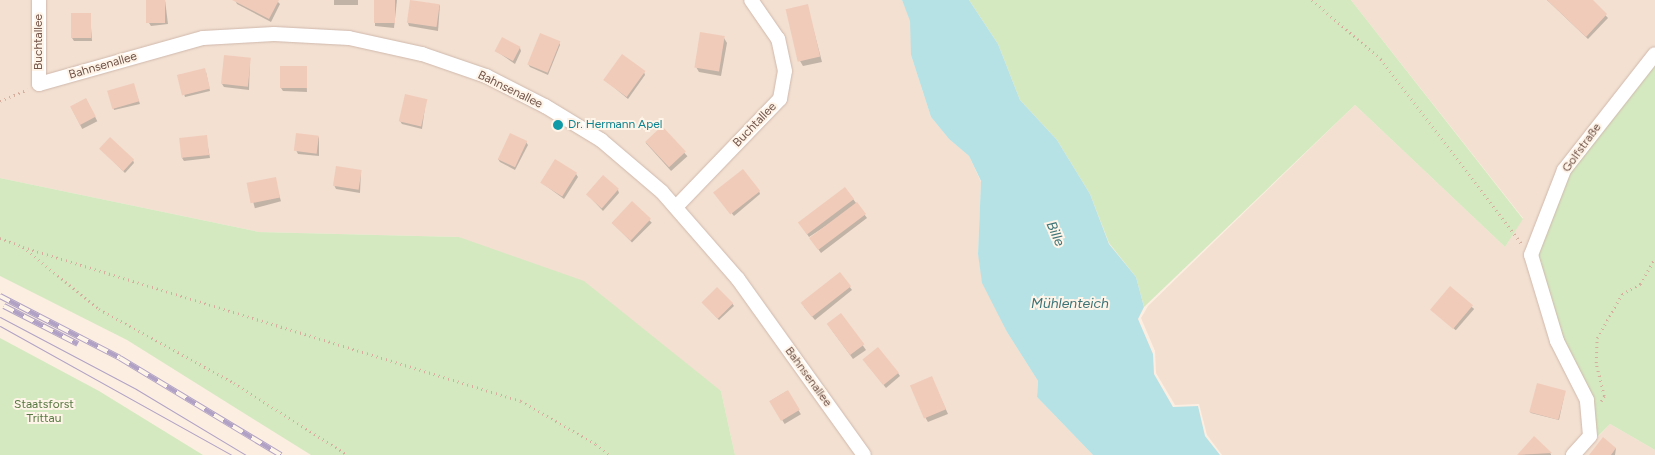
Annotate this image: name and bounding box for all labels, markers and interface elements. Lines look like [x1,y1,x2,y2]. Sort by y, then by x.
street label: Buchtallee [32,14,46,70]
street label: Bahnsenallee [67,49,139,83]
street label: Bahnsenallee [475,68,545,112]
street label: Buchtallee [730,100,780,150]
place label: Dr. Hermann Apel [568,118,662,132]
marker: Dr. Hermann Apel [552,119,564,131]
street label: Golfstraße [1559,121,1605,175]
water label: Bille [1042,219,1068,249]
water label: Mühlenteich [1031,296,1109,312]
street label: Bahnsenallee [782,344,834,410]
park label: Staatsforst Trittau [14,398,74,426]

